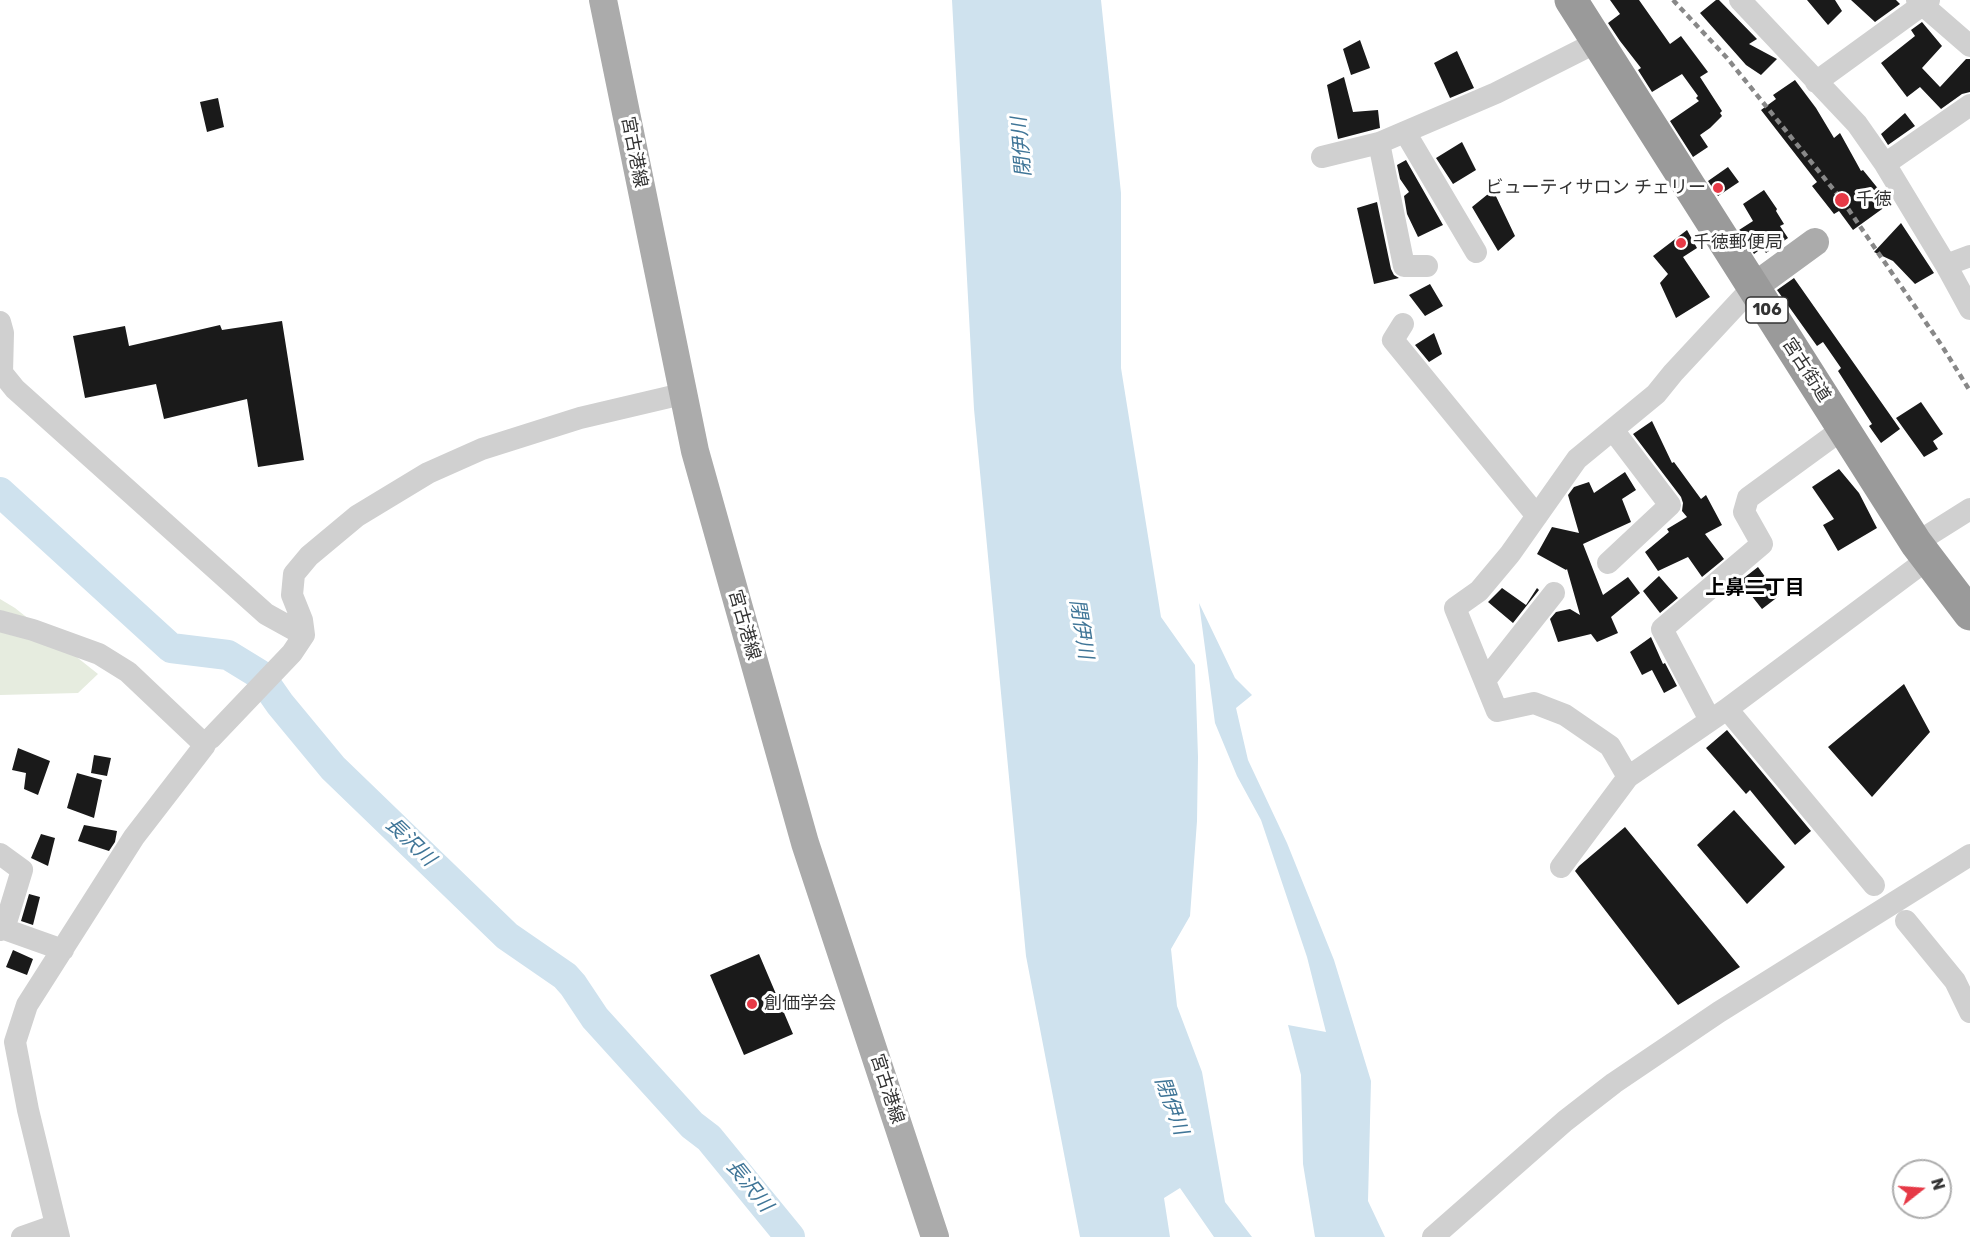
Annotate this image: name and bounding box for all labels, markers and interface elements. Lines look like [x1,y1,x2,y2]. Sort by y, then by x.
street label: 宮古港線 [617,115,651,189]
water label: 閉伊川 [1007,116,1037,178]
place label: ビューティサロン チェリー [1486,177,1706,199]
marker: ビューティサロン チェリー [1711,181,1725,195]
place label: 千徳 [1856,189,1892,211]
marker: 千徳 [1833,191,1851,209]
place label: 千徳郵便局 [1693,232,1783,254]
marker: 千徳郵便局 [1674,236,1688,250]
road number: 106 [1746,297,1788,323]
street label: 宮古街道 [1777,334,1835,406]
district label: 上鼻二丁目 [1705,576,1805,600]
street label: 宮古港線 [724,587,764,663]
water label: 閉伊川 [1064,597,1098,661]
water label: 長沢川 [380,813,440,871]
place label: 創価学会 [764,993,836,1015]
marker: 創価学会 [745,997,759,1011]
street label: 宮古港線 [866,1051,908,1127]
water label: 閉伊川 [1149,1074,1193,1138]
water label: 長沢川 [721,1155,777,1217]
north arrow [1892,1159,1952,1219]
text: N [1927,1176,1949,1192]

